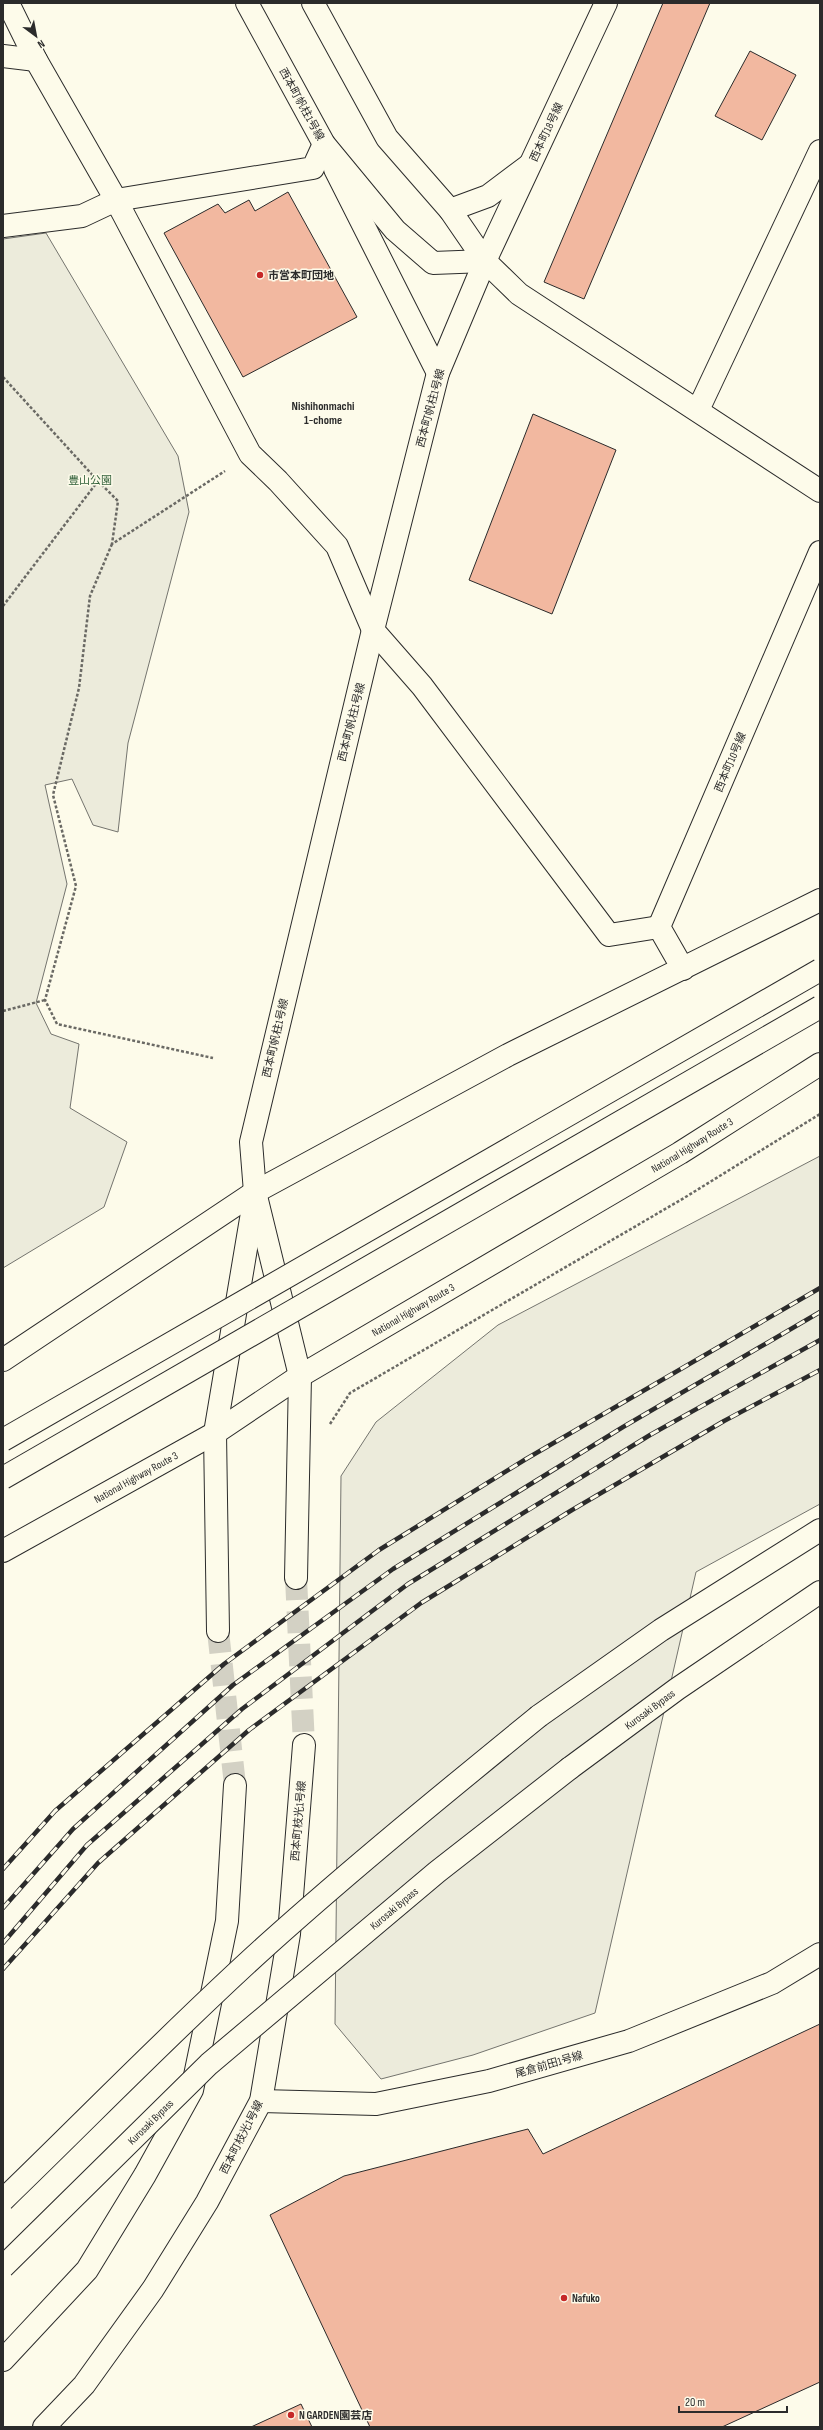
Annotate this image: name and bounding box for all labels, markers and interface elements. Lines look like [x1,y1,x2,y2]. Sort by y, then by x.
north arrow [16,16,56,56]
text: N [35,37,47,51]
street label: 西本町帆柱1号線 [276,66,327,143]
street label: 西本町18号線 [527,101,566,164]
place label: 市営本町団地 [268,269,334,282]
marker: 市営本町団地 [255,270,265,280]
street label: 西本町帆柱1号線 [414,367,447,449]
district label: Nishihonmachi 1-chome [292,399,354,428]
park label: 豊山公園 [68,474,112,487]
street label: 西本町帆柱1号線 [335,681,368,763]
street label: 西本町10号線 [712,730,749,794]
street label: 西本町帆柱1号線 [260,997,291,1079]
street label: National Highway Route 3 [649,1115,736,1175]
street label: National Highway Route 3 [370,1281,457,1339]
street label: National Highway Route 3 [92,1449,181,1506]
street label: Kurosaki Bypass [622,1687,677,1732]
street label: 西本町枝光1号線 [288,1780,308,1862]
street label: Kurosaki Bypass [368,1885,421,1933]
street label: 尾倉前田1号線 [514,2049,585,2080]
street label: Kurosaki Bypass [125,2097,176,2147]
street label: 西本町枝光1号線 [217,2098,266,2176]
place label: Nafuko [572,2292,600,2305]
marker: Nafuko [559,2293,569,2303]
scale bar [679,2388,787,2414]
text: 20 m [685,2395,705,2410]
place label: N GARDEN園芸店 [299,2409,372,2422]
marker: N GARDEN園芸店 [286,2410,296,2420]

